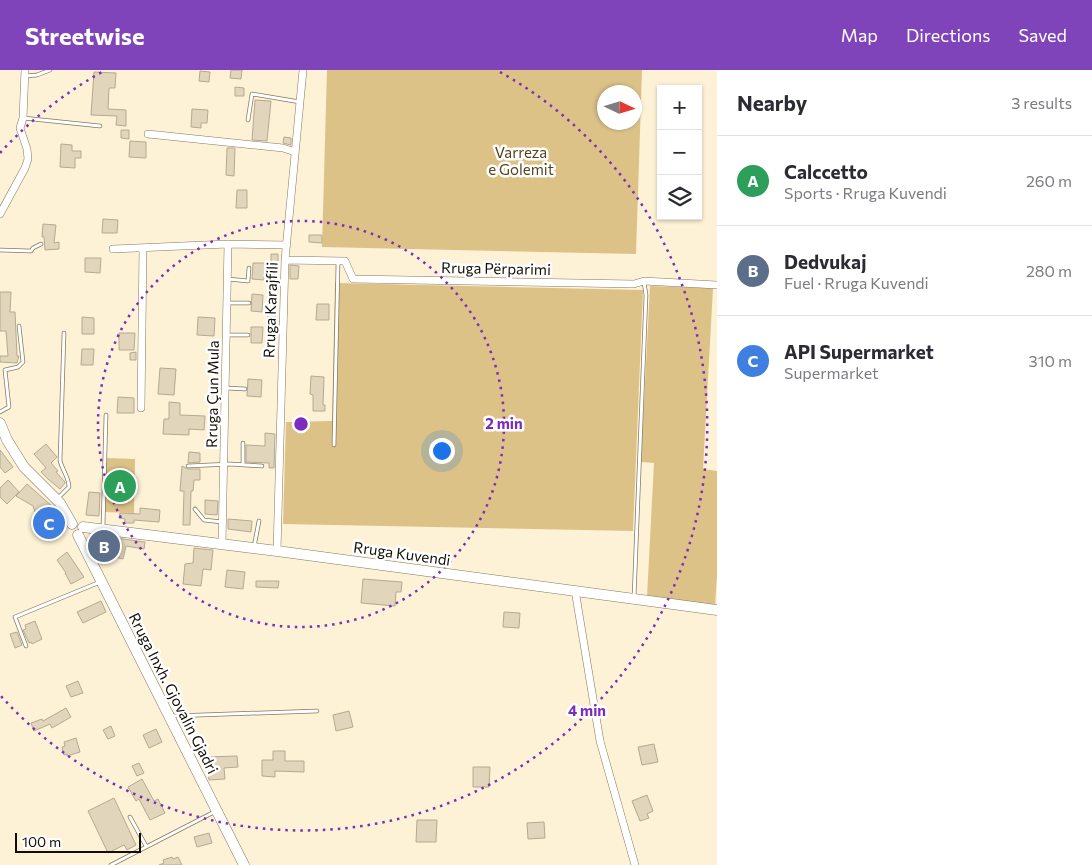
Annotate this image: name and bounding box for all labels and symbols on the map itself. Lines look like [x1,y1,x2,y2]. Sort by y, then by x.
north arrow [597,85,642,130]
park label: Varreza e Golemit [488,143,554,178]
street label: Rruga Përparimi [441,258,551,278]
street label: Rruga Karajfili [259,262,281,358]
street label: Rruga Çun Mula [202,340,222,448]
text: 2 min [485,414,523,432]
centre of rings [292,415,310,433]
your location [429,438,455,464]
pin: A [104,467,136,505]
pin: C [33,504,65,542]
pin: B [88,527,120,565]
street label: Rruga Kuvendi [352,537,452,569]
street label: Rruga Inxh. Gjovalin Gjadri [126,610,222,776]
text: 4 min [568,701,606,719]
scale bar [15,830,141,853]

